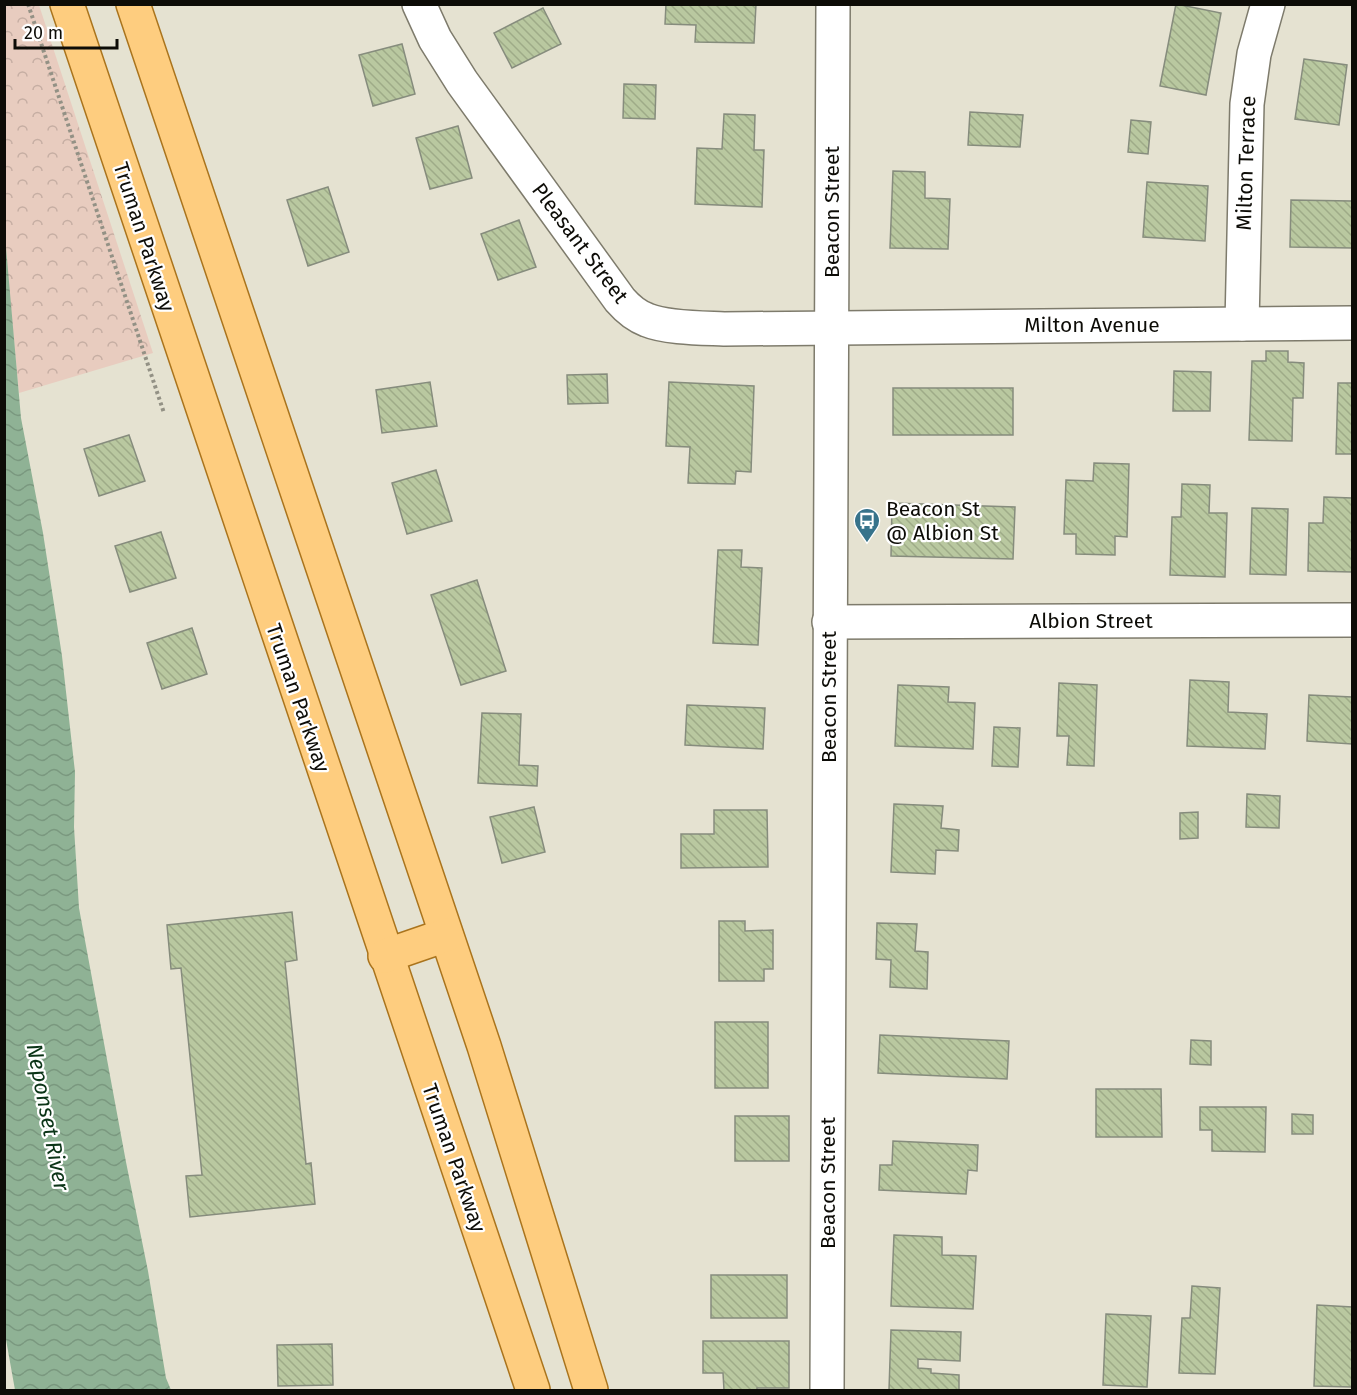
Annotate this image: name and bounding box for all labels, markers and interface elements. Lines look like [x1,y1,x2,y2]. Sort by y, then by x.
scale bar [15,12,117,50]
text: 20 m [24,22,63,44]
street label: Milton Terrace [1231,95,1261,231]
street label: Beacon Street [819,146,845,278]
street label: Truman Parkway [108,159,181,316]
street label: Pleasant Street [526,178,634,309]
street label: Milton Avenue [1024,312,1160,338]
place label: Beacon St @ Albion St [886,496,999,546]
bus stop icon: Beacon St @ Albion St [852,506,882,544]
street label: Albion Street [1029,608,1153,634]
street label: Truman Parkway [260,620,336,776]
street label: Beacon Street [816,631,842,763]
water label: Neponset River [21,1041,76,1193]
street label: Truman Parkway [416,1080,492,1236]
street label: Beacon Street [815,1117,841,1249]

